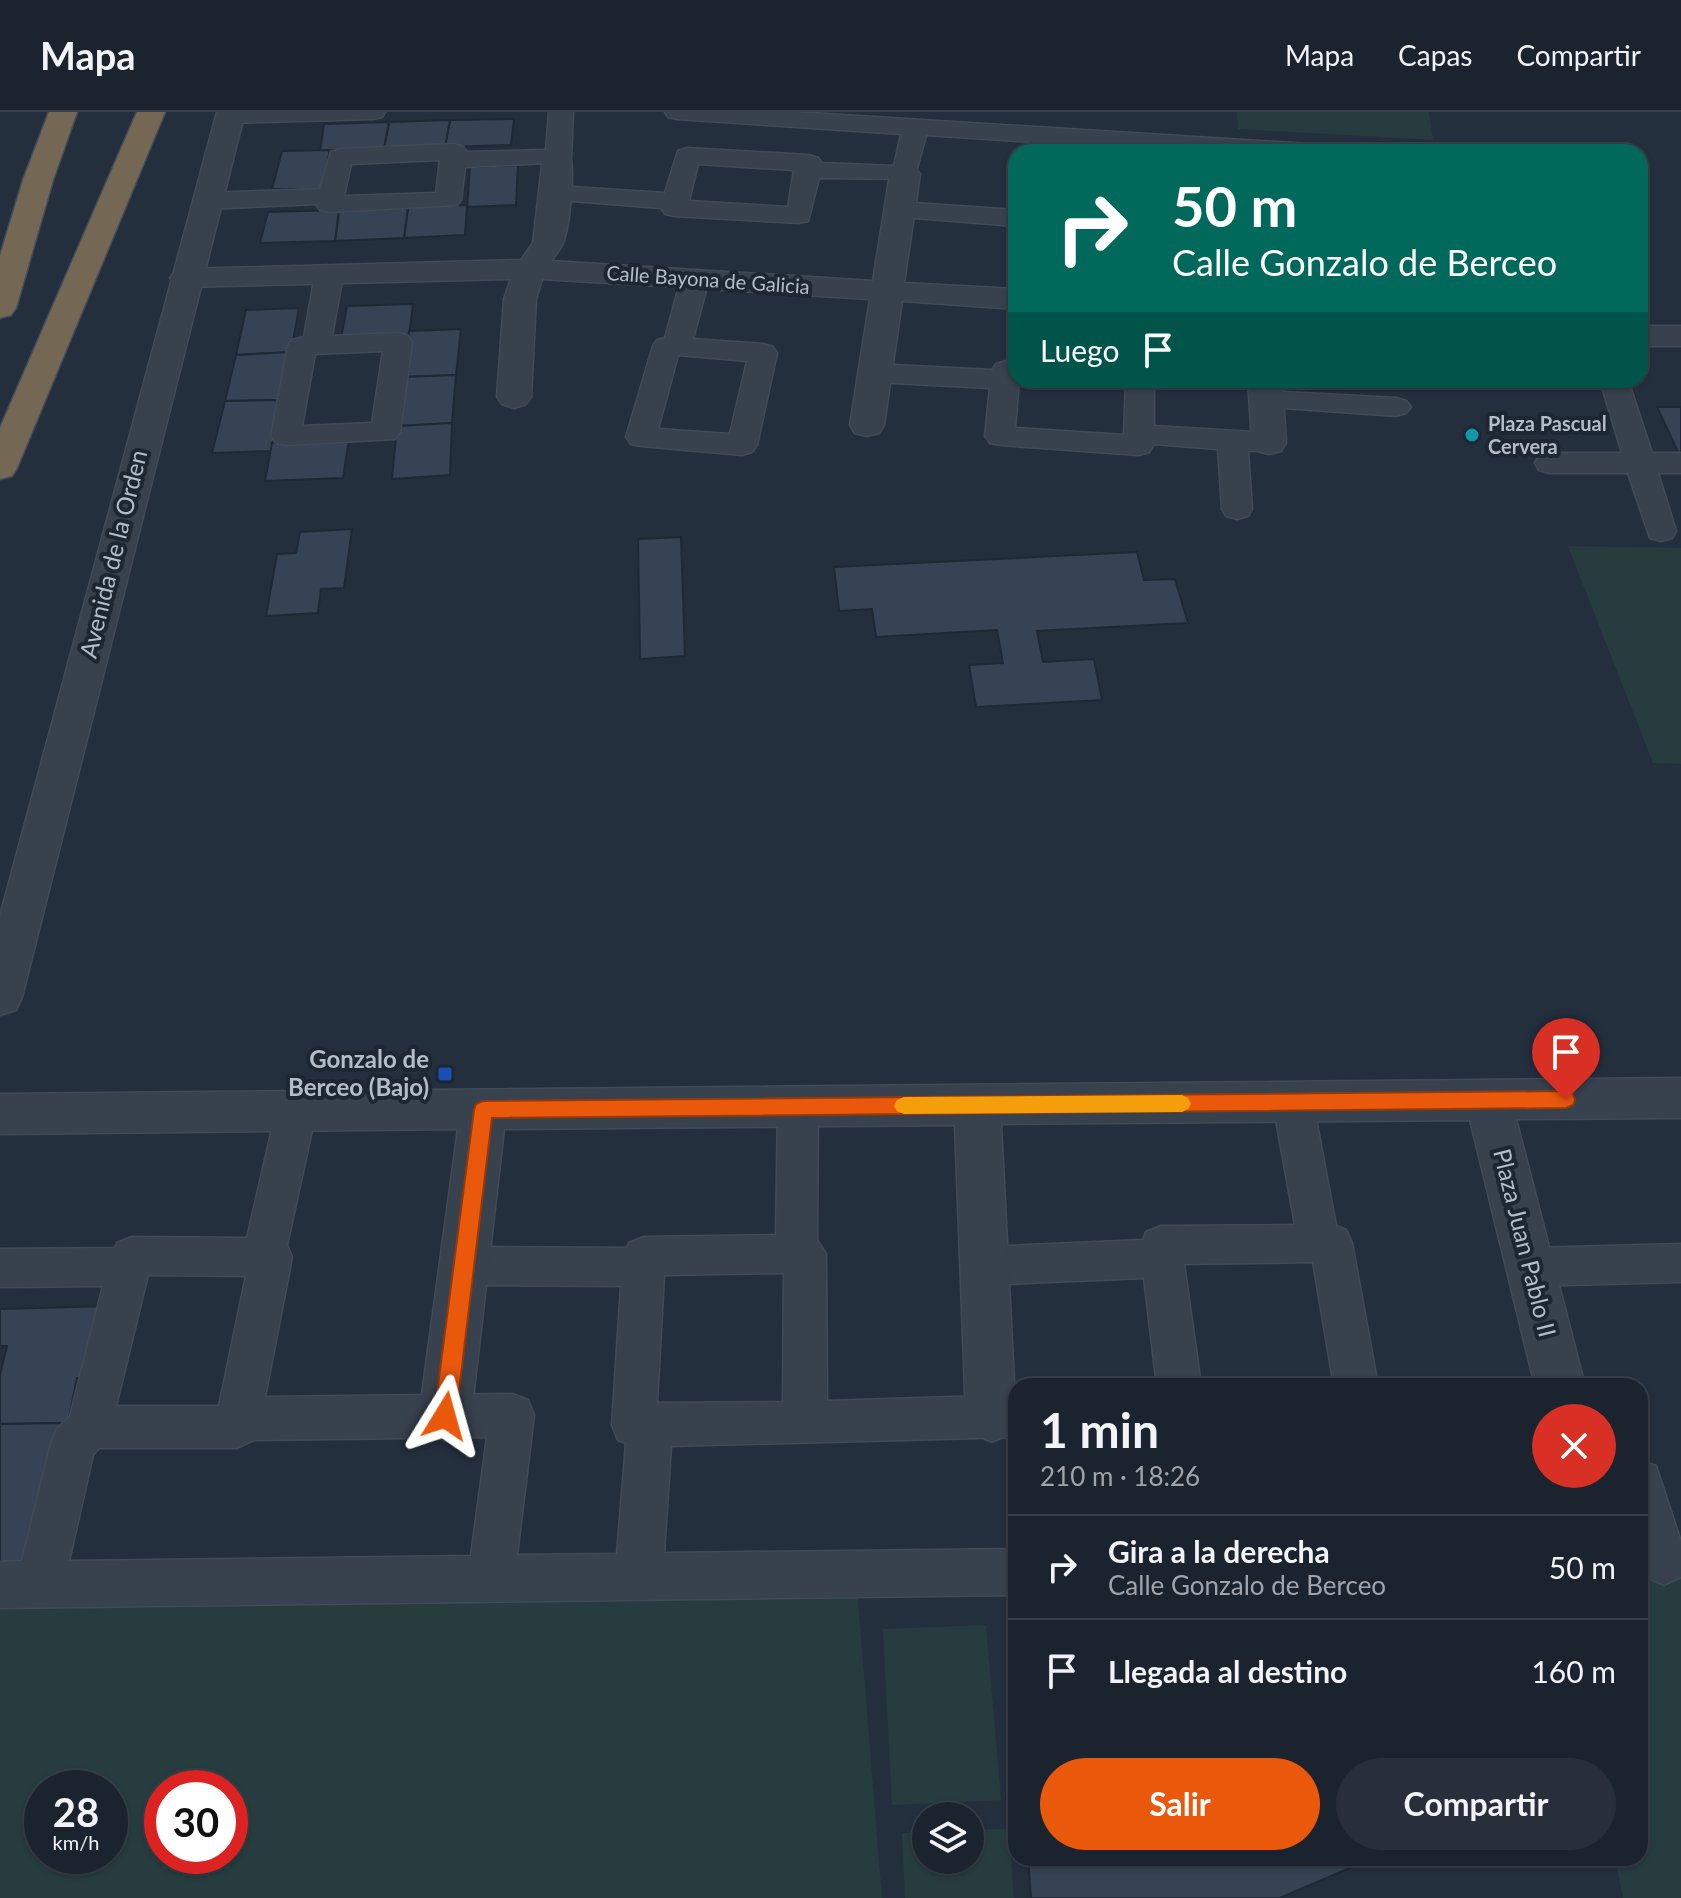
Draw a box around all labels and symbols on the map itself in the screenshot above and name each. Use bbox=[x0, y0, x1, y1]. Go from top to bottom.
street label: Calle Bayona de Galicia bbox=[606, 260, 810, 298]
place label: Plaza Pascual Cervera bbox=[1488, 411, 1607, 458]
marker: Plaza Pascual Cervera bbox=[1463, 426, 1481, 444]
street label: Avenida de la Orden bbox=[73, 447, 152, 661]
pin bbox=[1532, 1018, 1600, 1100]
place label: Gonzalo de Berceo (Bajo) bbox=[288, 1044, 429, 1101]
marker: Gonzalo de Berceo (Bajo) bbox=[436, 1065, 454, 1083]
street label: Plaza Juan Pablo II bbox=[1488, 1145, 1563, 1340]
position arrow bbox=[403, 1374, 487, 1458]
speed limit sign: 30 bbox=[144, 1770, 248, 1874]

